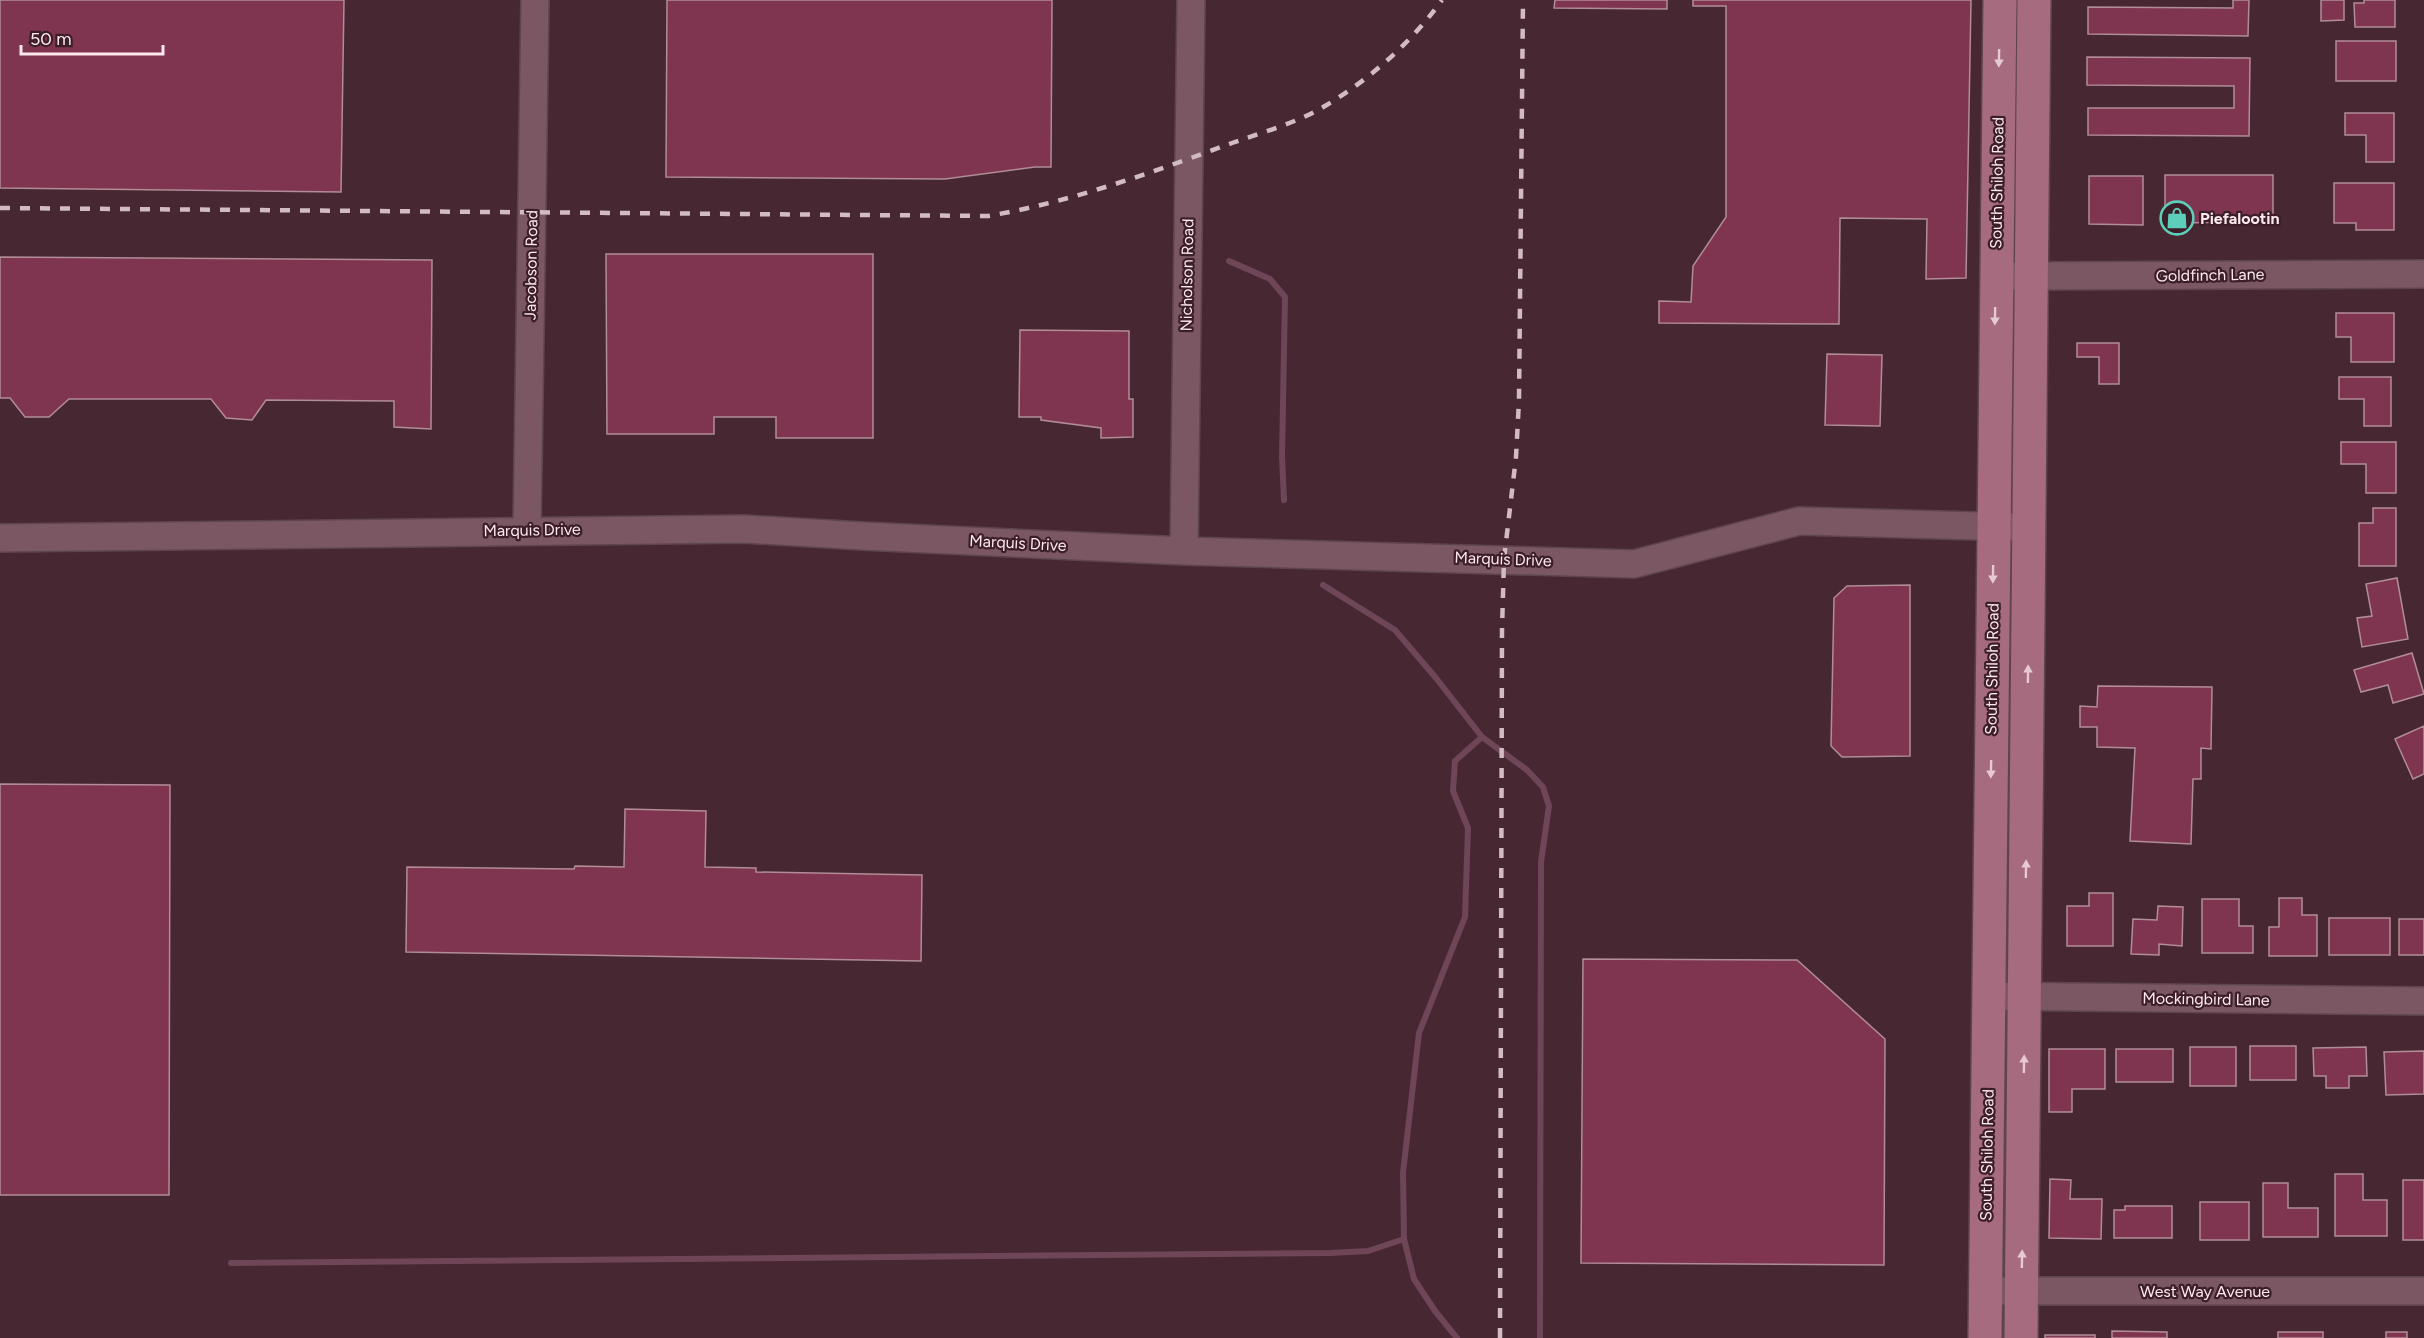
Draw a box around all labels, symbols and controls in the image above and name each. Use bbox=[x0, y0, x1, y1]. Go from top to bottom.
scale bar bbox=[21, 18, 164, 56]
text: 50 m bbox=[30, 28, 72, 50]
one-way arrow bbox=[1994, 49, 2004, 68]
street label: South Shiloh Road bbox=[1986, 117, 2008, 249]
shop icon: Piefalootin bbox=[2159, 200, 2195, 236]
place label: Piefalootin bbox=[2200, 209, 2280, 228]
street label: Jacobson Road bbox=[521, 210, 541, 320]
street label: Nicholson Road bbox=[1177, 218, 1197, 332]
street label: Goldfinch Lane bbox=[2156, 265, 2265, 285]
one-way arrow bbox=[1991, 307, 2000, 326]
street label: Marquis Drive bbox=[483, 520, 581, 540]
street label: Marquis Drive bbox=[969, 531, 1067, 555]
street label: Marquis Drive bbox=[1454, 548, 1552, 570]
one-way arrow bbox=[1988, 565, 1998, 584]
street label: South Shiloh Road bbox=[1981, 603, 2003, 735]
one-way arrow bbox=[2023, 664, 2033, 683]
one-way arrow bbox=[1986, 760, 1996, 779]
one-way arrow bbox=[2021, 859, 2031, 878]
street label: Mockingbird Lane bbox=[2142, 988, 2270, 1010]
one-way arrow bbox=[2019, 1054, 2029, 1073]
street label: South Shiloh Road bbox=[1976, 1089, 1998, 1221]
one-way arrow bbox=[2017, 1249, 2027, 1268]
street label: West Way Avenue bbox=[2140, 1282, 2270, 1301]

